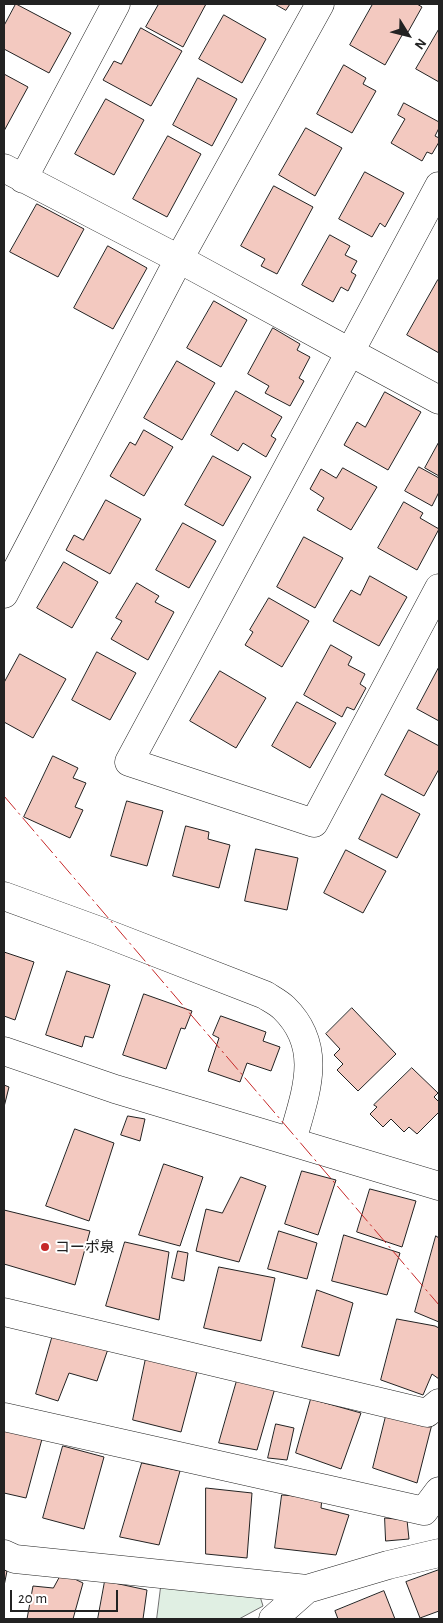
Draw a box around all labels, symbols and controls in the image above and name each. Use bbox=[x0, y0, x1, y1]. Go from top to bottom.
north arrow bbox=[383, 10, 433, 60]
text: N bbox=[412, 36, 429, 52]
place label: コーポ泉 bbox=[55, 1238, 115, 1256]
marker: コーポ泉 bbox=[39, 1241, 51, 1253]
scale bar bbox=[12, 1580, 120, 1612]
text: 20 m bbox=[18, 1591, 47, 1606]

